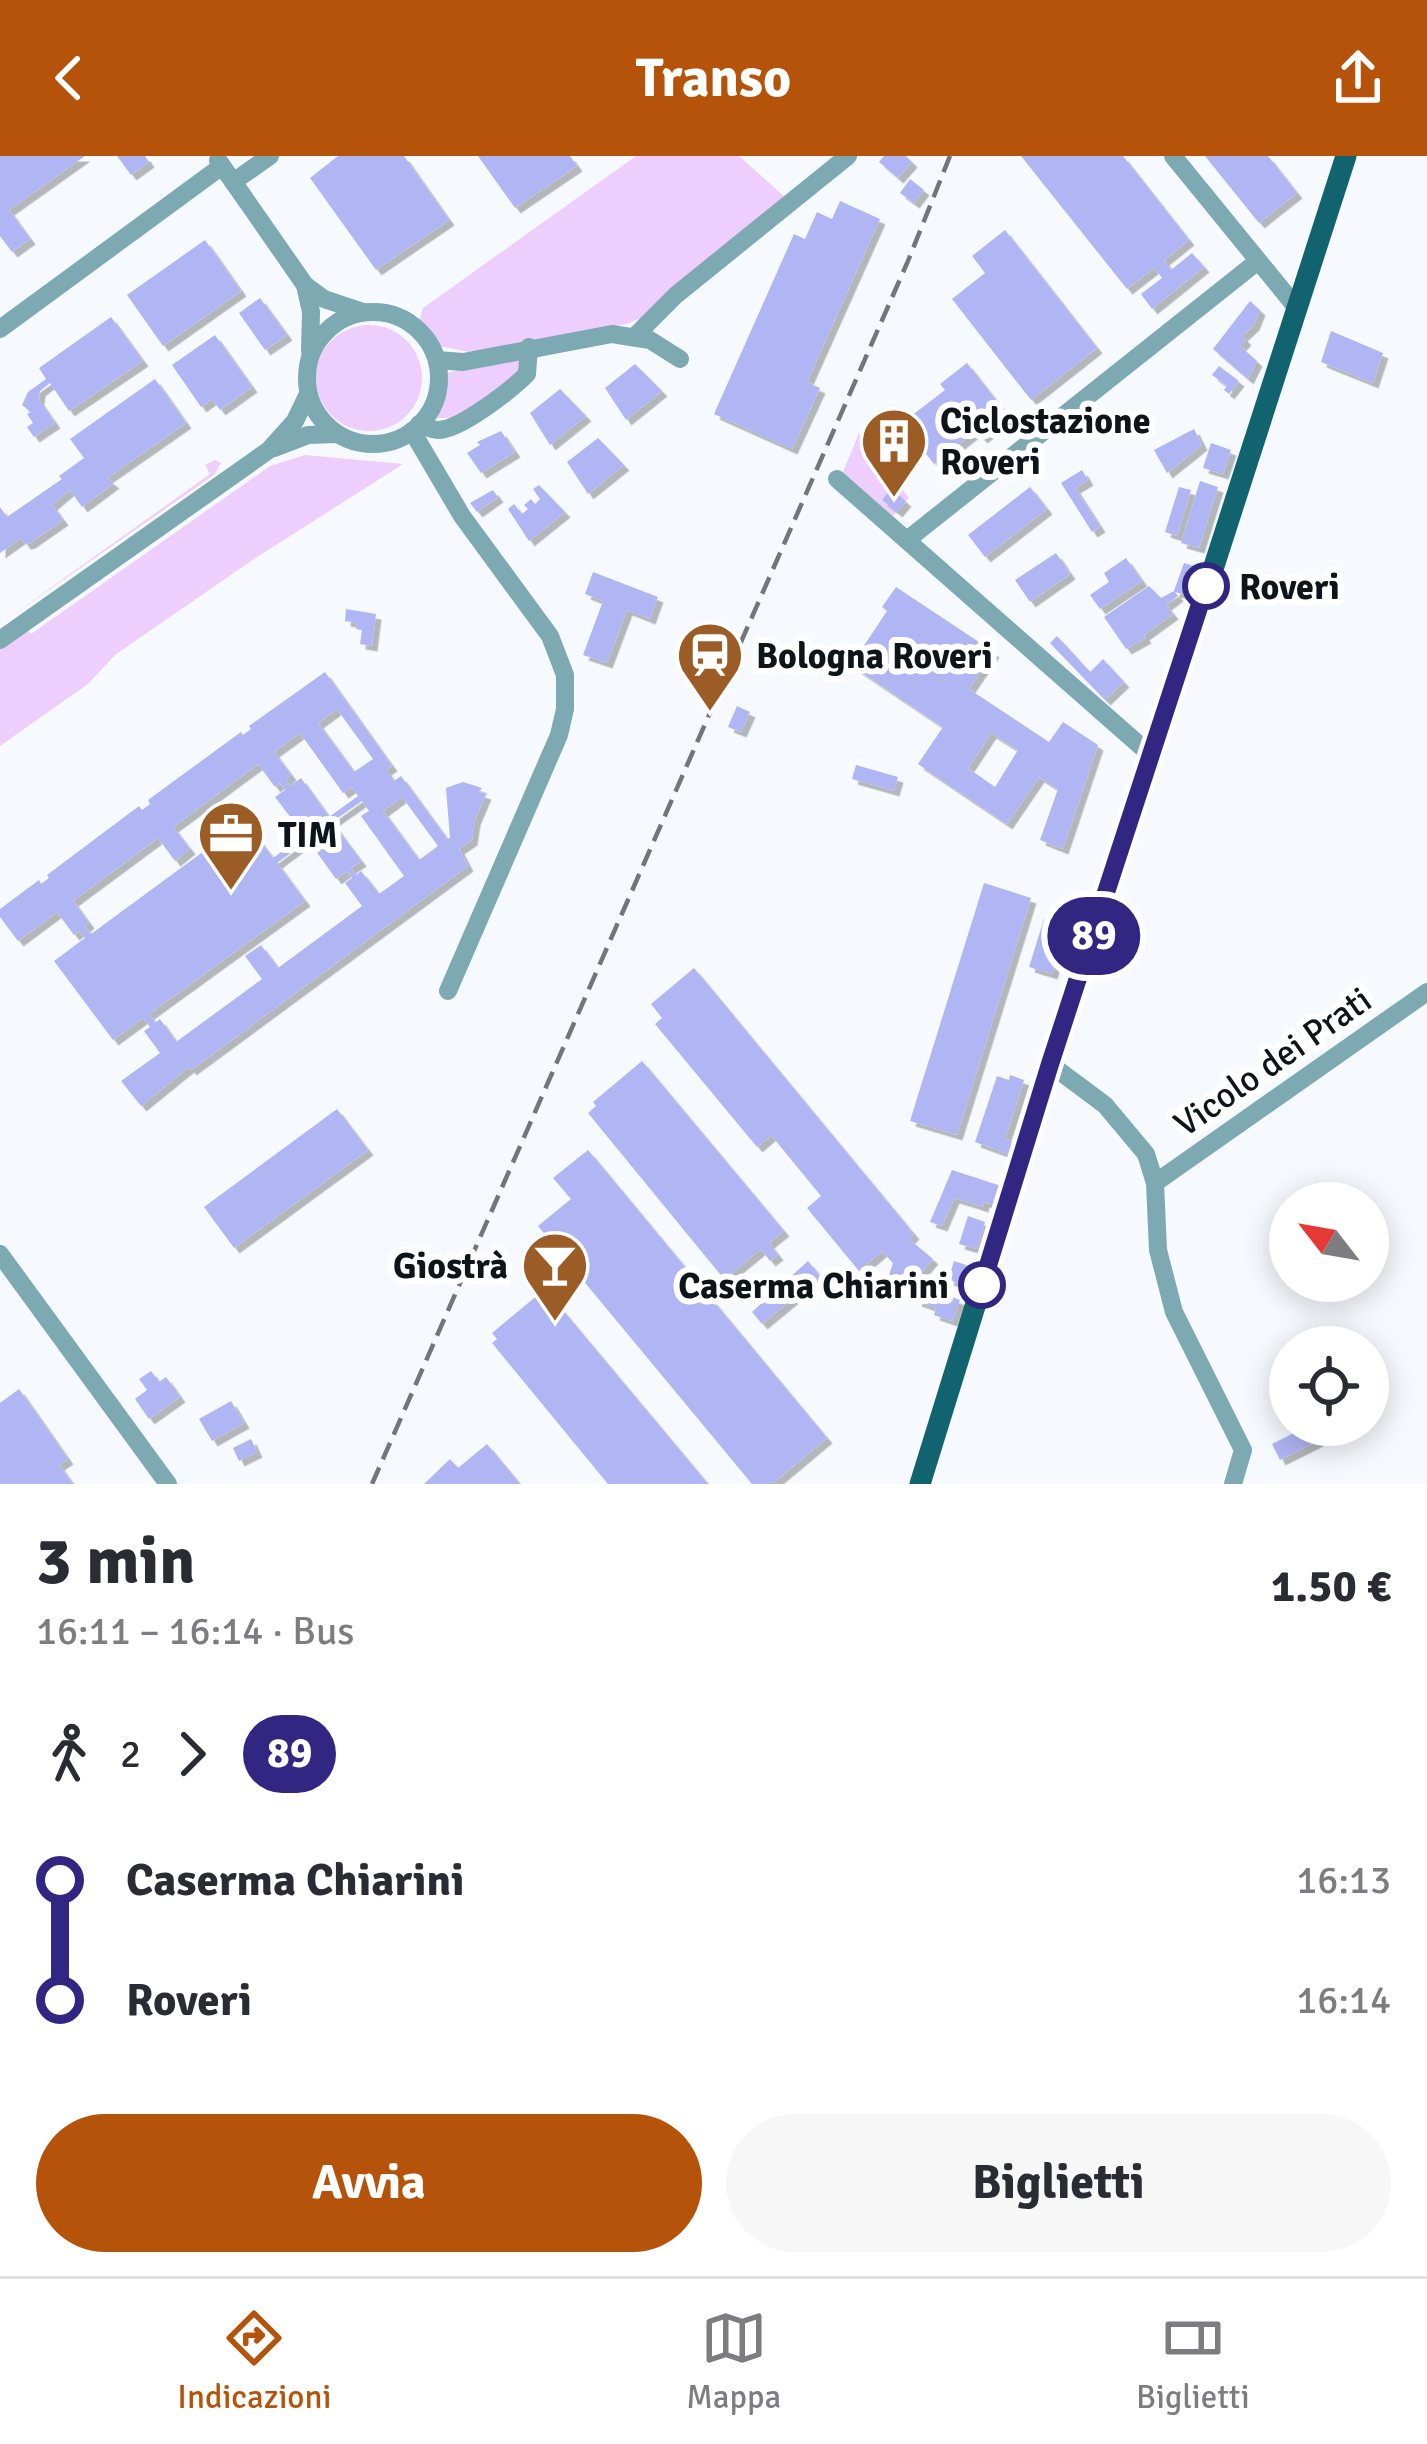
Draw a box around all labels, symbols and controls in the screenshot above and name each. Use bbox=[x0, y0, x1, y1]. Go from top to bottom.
icon: back bbox=[36, 45, 102, 111]
text: Transo bbox=[636, 45, 791, 112]
icon: share bbox=[1325, 45, 1391, 111]
place label: Ciclostazione Roveri bbox=[940, 399, 1151, 485]
building icon: Ciclostazione Roveri bbox=[859, 406, 929, 500]
marker: Roveri bbox=[1184, 564, 1228, 608]
place label: Roveri bbox=[1239, 565, 1340, 610]
station icon: Bologna Roveri bbox=[675, 620, 745, 714]
place label: Bologna Roveri bbox=[756, 634, 993, 679]
office icon: TIM bbox=[196, 799, 266, 893]
place label: TIM bbox=[278, 813, 338, 858]
line badge: 89 bbox=[1040, 897, 1148, 975]
text: 89 bbox=[1071, 910, 1117, 961]
street label: Vicolo dei Prati bbox=[1165, 978, 1380, 1147]
north arrow bbox=[1269, 1182, 1389, 1302]
map controls bbox=[1269, 1182, 1389, 1446]
bar icon: Giostrà bbox=[520, 1230, 590, 1324]
place label: Giostrà bbox=[393, 1244, 508, 1289]
marker: Caserma Chiarini bbox=[960, 1263, 1004, 1307]
place label: Caserma Chiarini bbox=[678, 1264, 949, 1309]
button: locate bbox=[1269, 1326, 1389, 1446]
text: 3 min bbox=[36, 1521, 195, 1602]
text: 1.50 € bbox=[1271, 1559, 1391, 1614]
text: 16:11 – 16:14 · Bus bbox=[36, 1607, 354, 1655]
icon: walk bbox=[36, 1721, 102, 1787]
icon: forward bbox=[159, 1721, 225, 1787]
text: 89 bbox=[267, 1728, 312, 1779]
text: 2 bbox=[120, 1730, 141, 1778]
text: Caserma Chiarini bbox=[126, 1853, 464, 1908]
text: 16:13 bbox=[1296, 1856, 1391, 1904]
text: Roveri bbox=[126, 1973, 252, 2028]
text: 16:14 bbox=[1296, 1976, 1391, 2024]
button: Avvia bbox=[36, 2114, 702, 2252]
button: Biglietti bbox=[726, 2114, 1391, 2252]
tab: Indicazioni bbox=[177, 2305, 331, 2418]
tab: Mappa bbox=[686, 2305, 781, 2418]
tab: Biglietti bbox=[1136, 2305, 1250, 2418]

